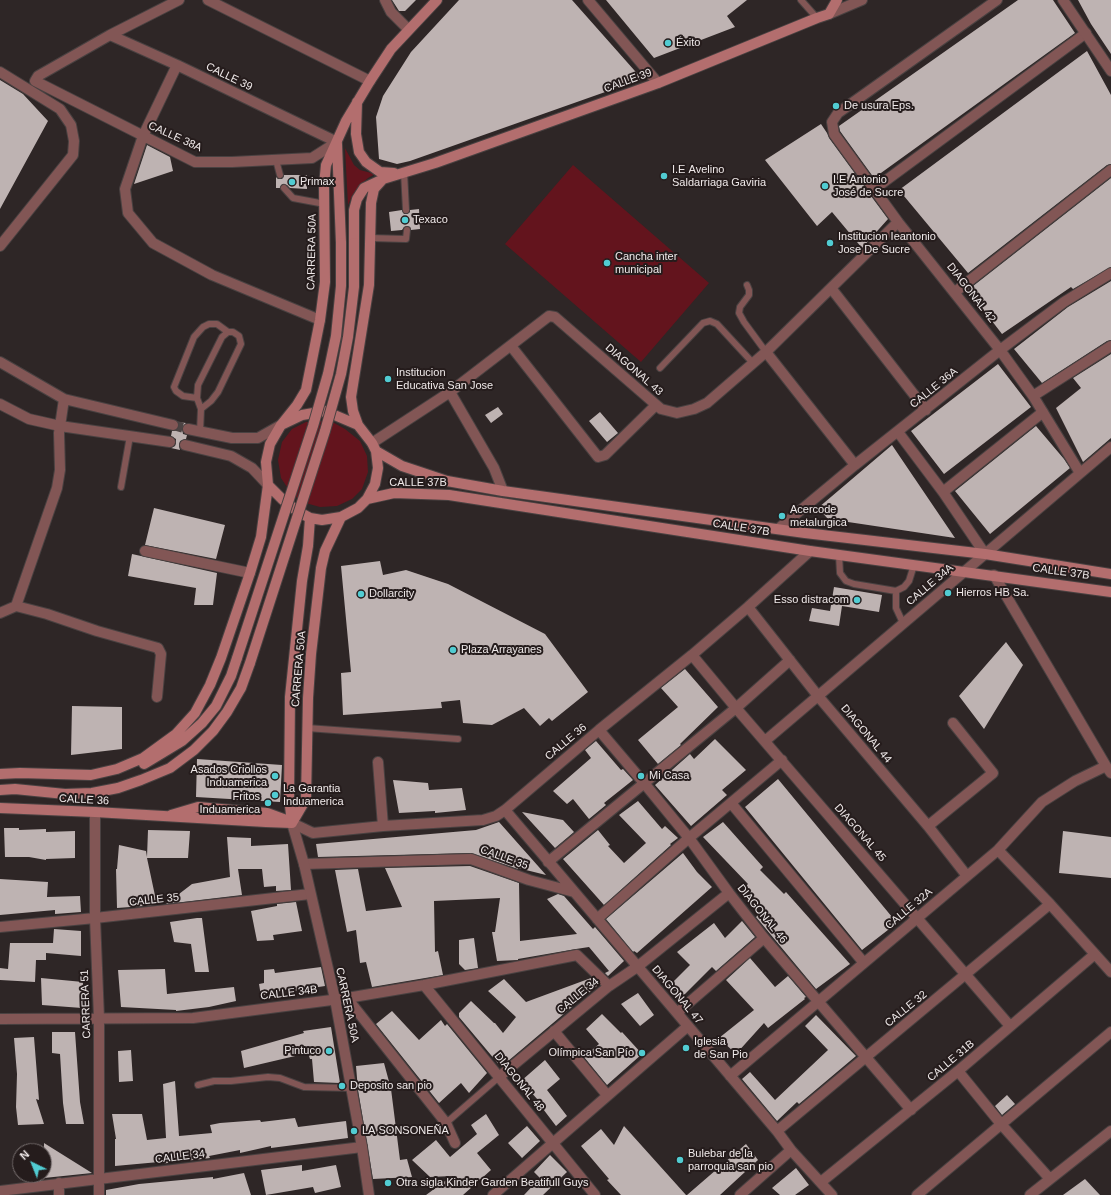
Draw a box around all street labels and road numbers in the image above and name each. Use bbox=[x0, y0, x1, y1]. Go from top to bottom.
street label: CALLE 39 bbox=[204, 60, 254, 94]
street label: CALLE 39 bbox=[602, 66, 654, 96]
street label: CALLE 38A bbox=[146, 119, 204, 155]
street label: CARRERA 50A bbox=[305, 214, 319, 290]
street label: DIAGONAL 42 bbox=[944, 261, 998, 325]
street label: DIAGONAL 43 bbox=[602, 341, 666, 399]
street label: CALLE 36A bbox=[908, 365, 960, 411]
street label: CALLE 37B bbox=[389, 476, 447, 490]
street label: CALLE 37B bbox=[712, 517, 770, 539]
street label: CALLE 34A bbox=[904, 561, 956, 609]
street label: CALLE 37B bbox=[1032, 561, 1090, 583]
street label: CARRERA 50A bbox=[289, 630, 309, 708]
street label: DIAGONAL 44 bbox=[838, 702, 894, 766]
street label: CALLE 36 bbox=[543, 721, 589, 763]
street label: CALLE 36 bbox=[59, 792, 109, 808]
street label: DIAGONAL 45 bbox=[831, 801, 889, 865]
street label: CALLE 35 bbox=[478, 843, 530, 873]
street label: DIAGONAL 46 bbox=[734, 882, 790, 946]
street label: CALLE 32A bbox=[883, 885, 935, 933]
street label: CALLE 35 bbox=[128, 891, 180, 909]
street label: DIAGONAL 47 bbox=[649, 963, 705, 1027]
street label: CARRERA 50A bbox=[333, 966, 361, 1044]
street label: CARRERA 51 bbox=[78, 969, 94, 1039]
street label: CALLE 34 bbox=[554, 975, 602, 1017]
street label: CALLE 34B bbox=[260, 983, 318, 1003]
street label: CALLE 32 bbox=[882, 988, 930, 1030]
street label: CALLE 31B bbox=[925, 1037, 977, 1085]
street label: DIAGONAL 48 bbox=[491, 1050, 547, 1114]
street label: CALLE 34 bbox=[154, 1147, 206, 1167]

